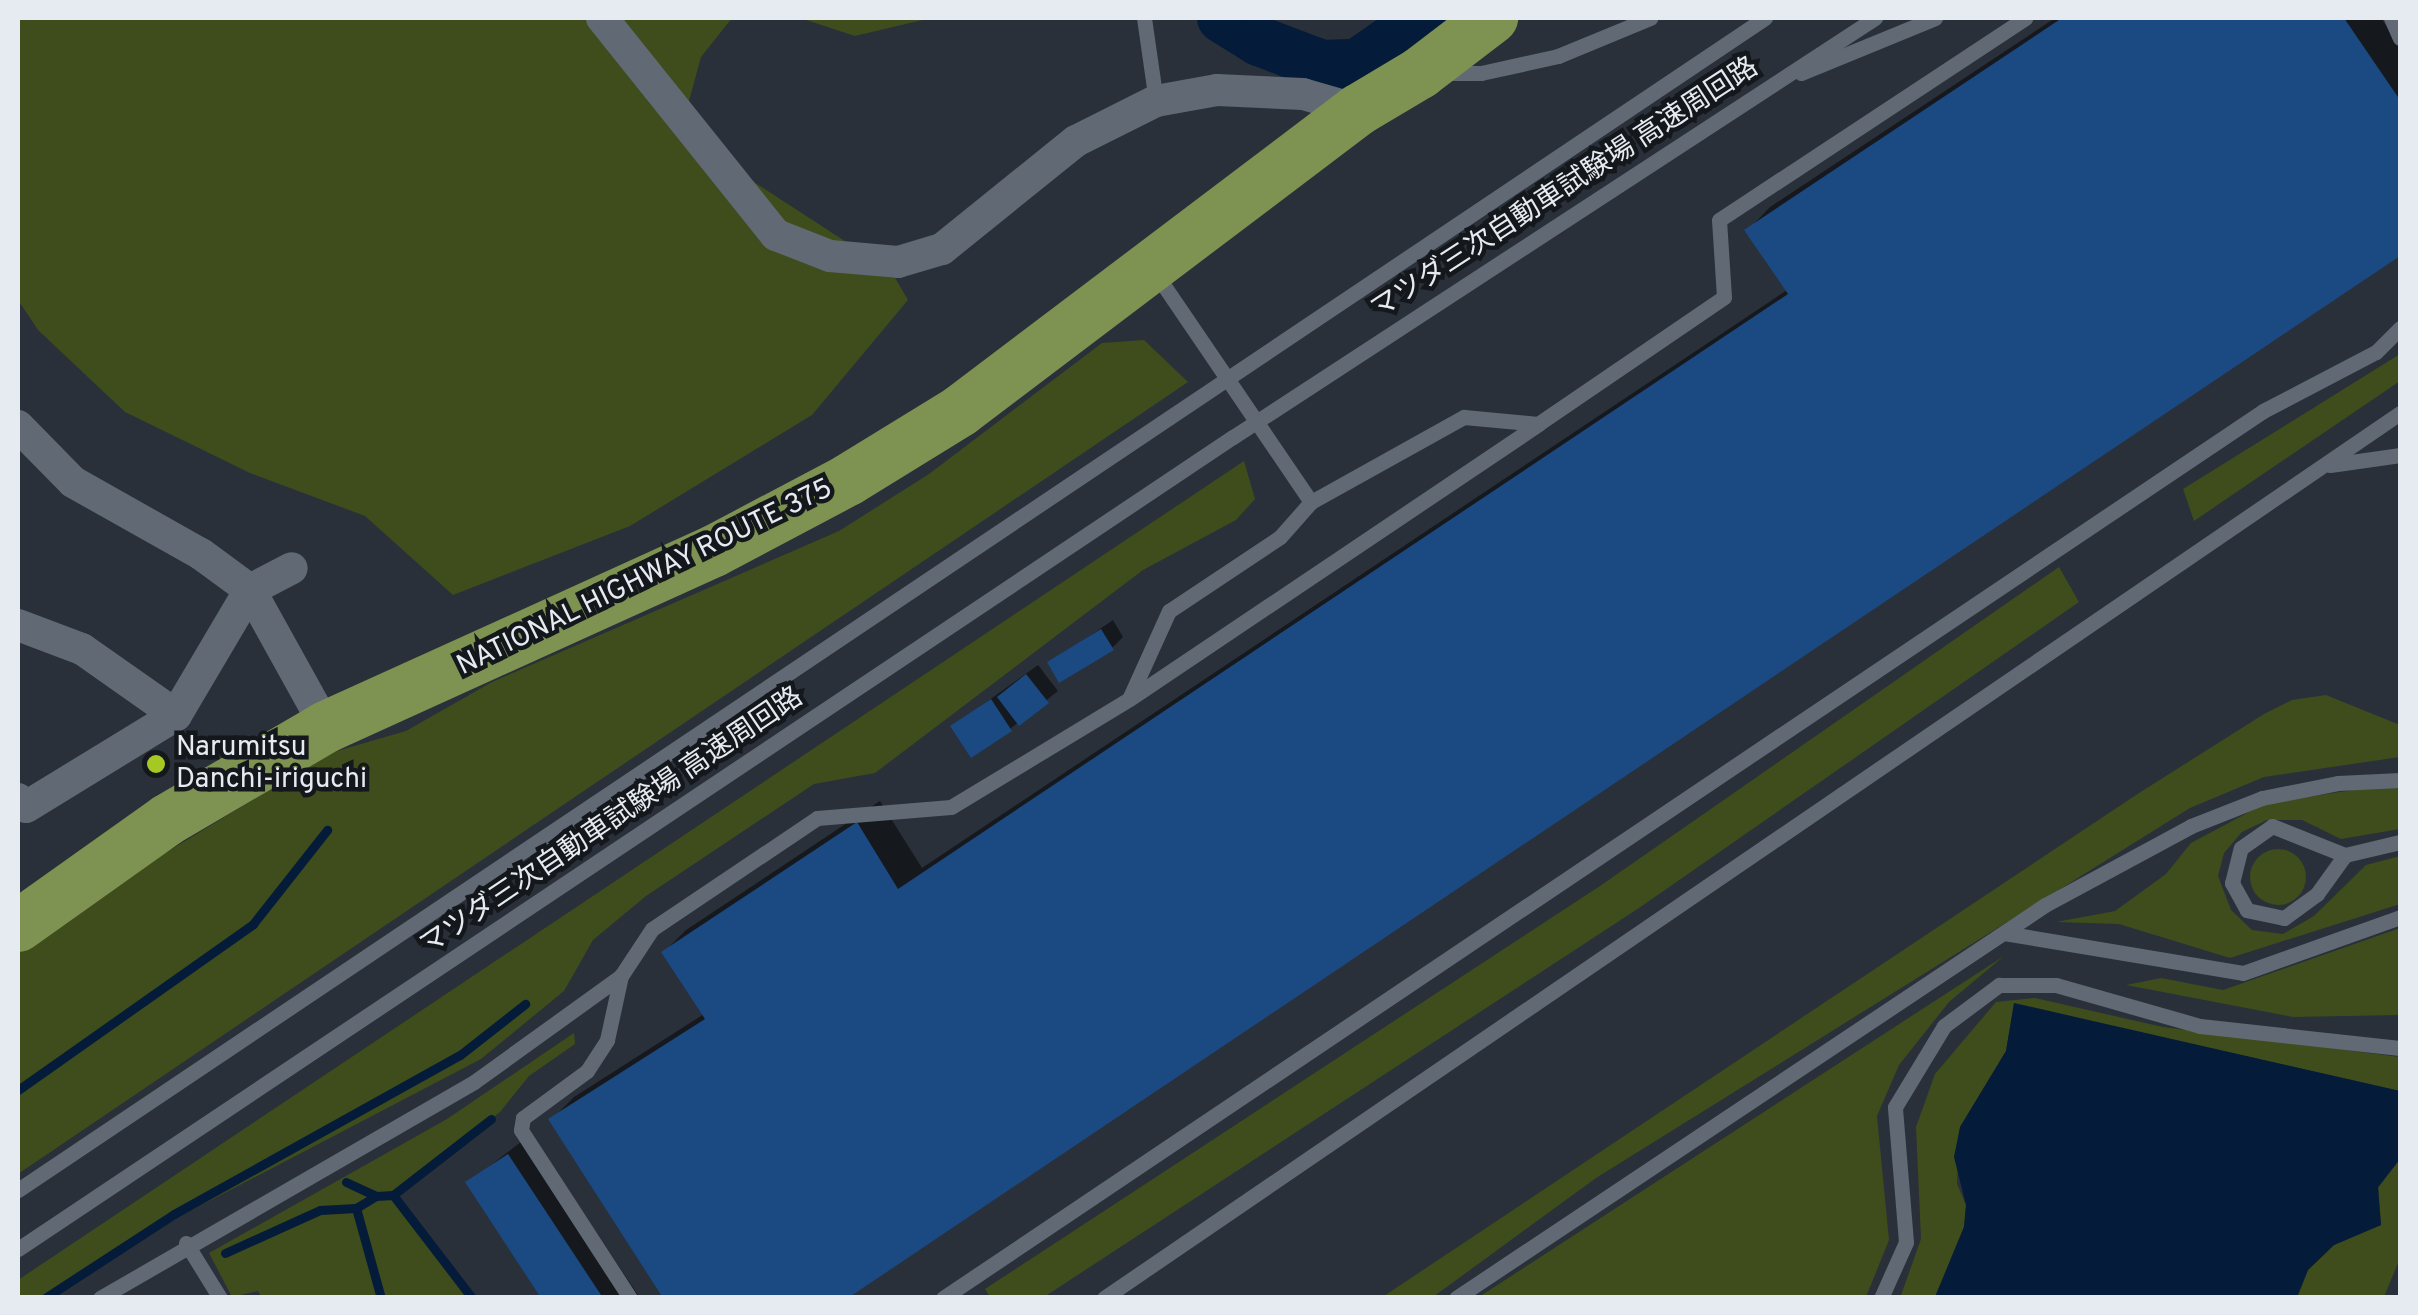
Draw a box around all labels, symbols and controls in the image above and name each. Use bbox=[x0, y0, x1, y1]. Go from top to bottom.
street label: マツダ三次自動車試験場 高速周回路 bbox=[1365, 51, 1765, 327]
street label: NATIONAL HIGHWAY ROUTE 375 bbox=[451, 472, 839, 684]
street label: マツダ三次自動車試験場 高速周回路 bbox=[414, 681, 810, 963]
place label: Narumitsu Danchi-iriguchi bbox=[176, 731, 367, 797]
marker: Narumitsu Danchi-iriguchi bbox=[145, 753, 167, 775]

